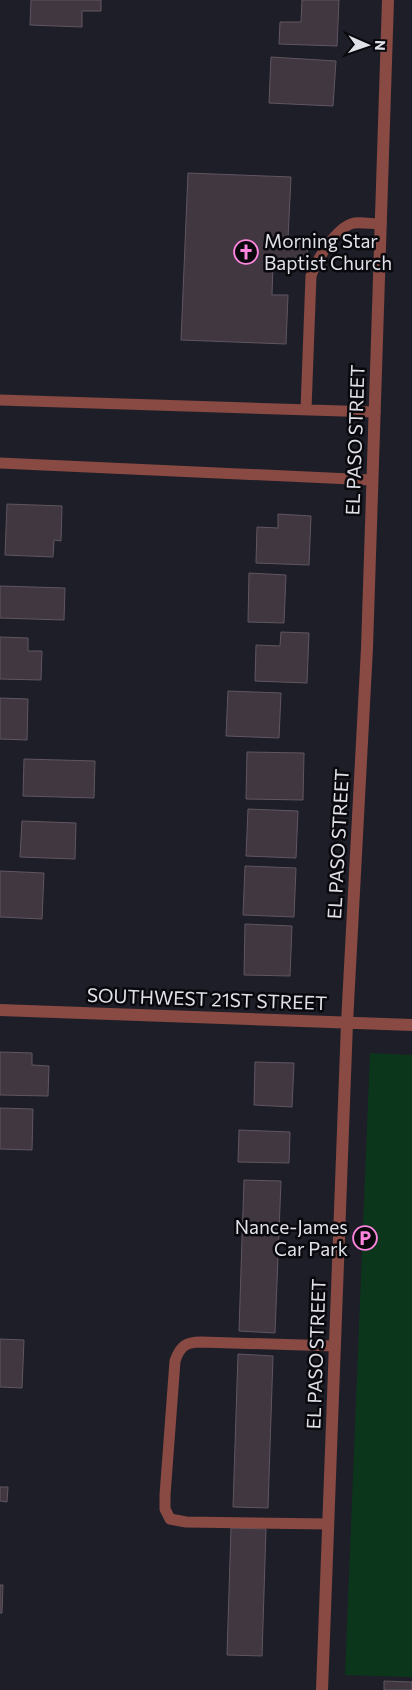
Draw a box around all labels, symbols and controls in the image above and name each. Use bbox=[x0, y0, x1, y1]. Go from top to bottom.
north arrow bbox=[342, 20, 392, 70]
text: N bbox=[372, 40, 389, 51]
place label: Morning Star Baptist Church bbox=[264, 229, 392, 274]
church icon: Morning Star Baptist Church bbox=[233, 239, 259, 265]
street label: EL PASO STREET bbox=[340, 364, 369, 516]
street label: EL PASO STREET bbox=[322, 768, 353, 920]
street label: SOUTHWEST 21ST STREET bbox=[87, 983, 327, 1014]
place label: Nance-James Car Park bbox=[235, 1215, 348, 1260]
parking icon: Nance-James Car Park bbox=[352, 1225, 378, 1251]
street label: EL PASO STREET bbox=[301, 1278, 330, 1430]

